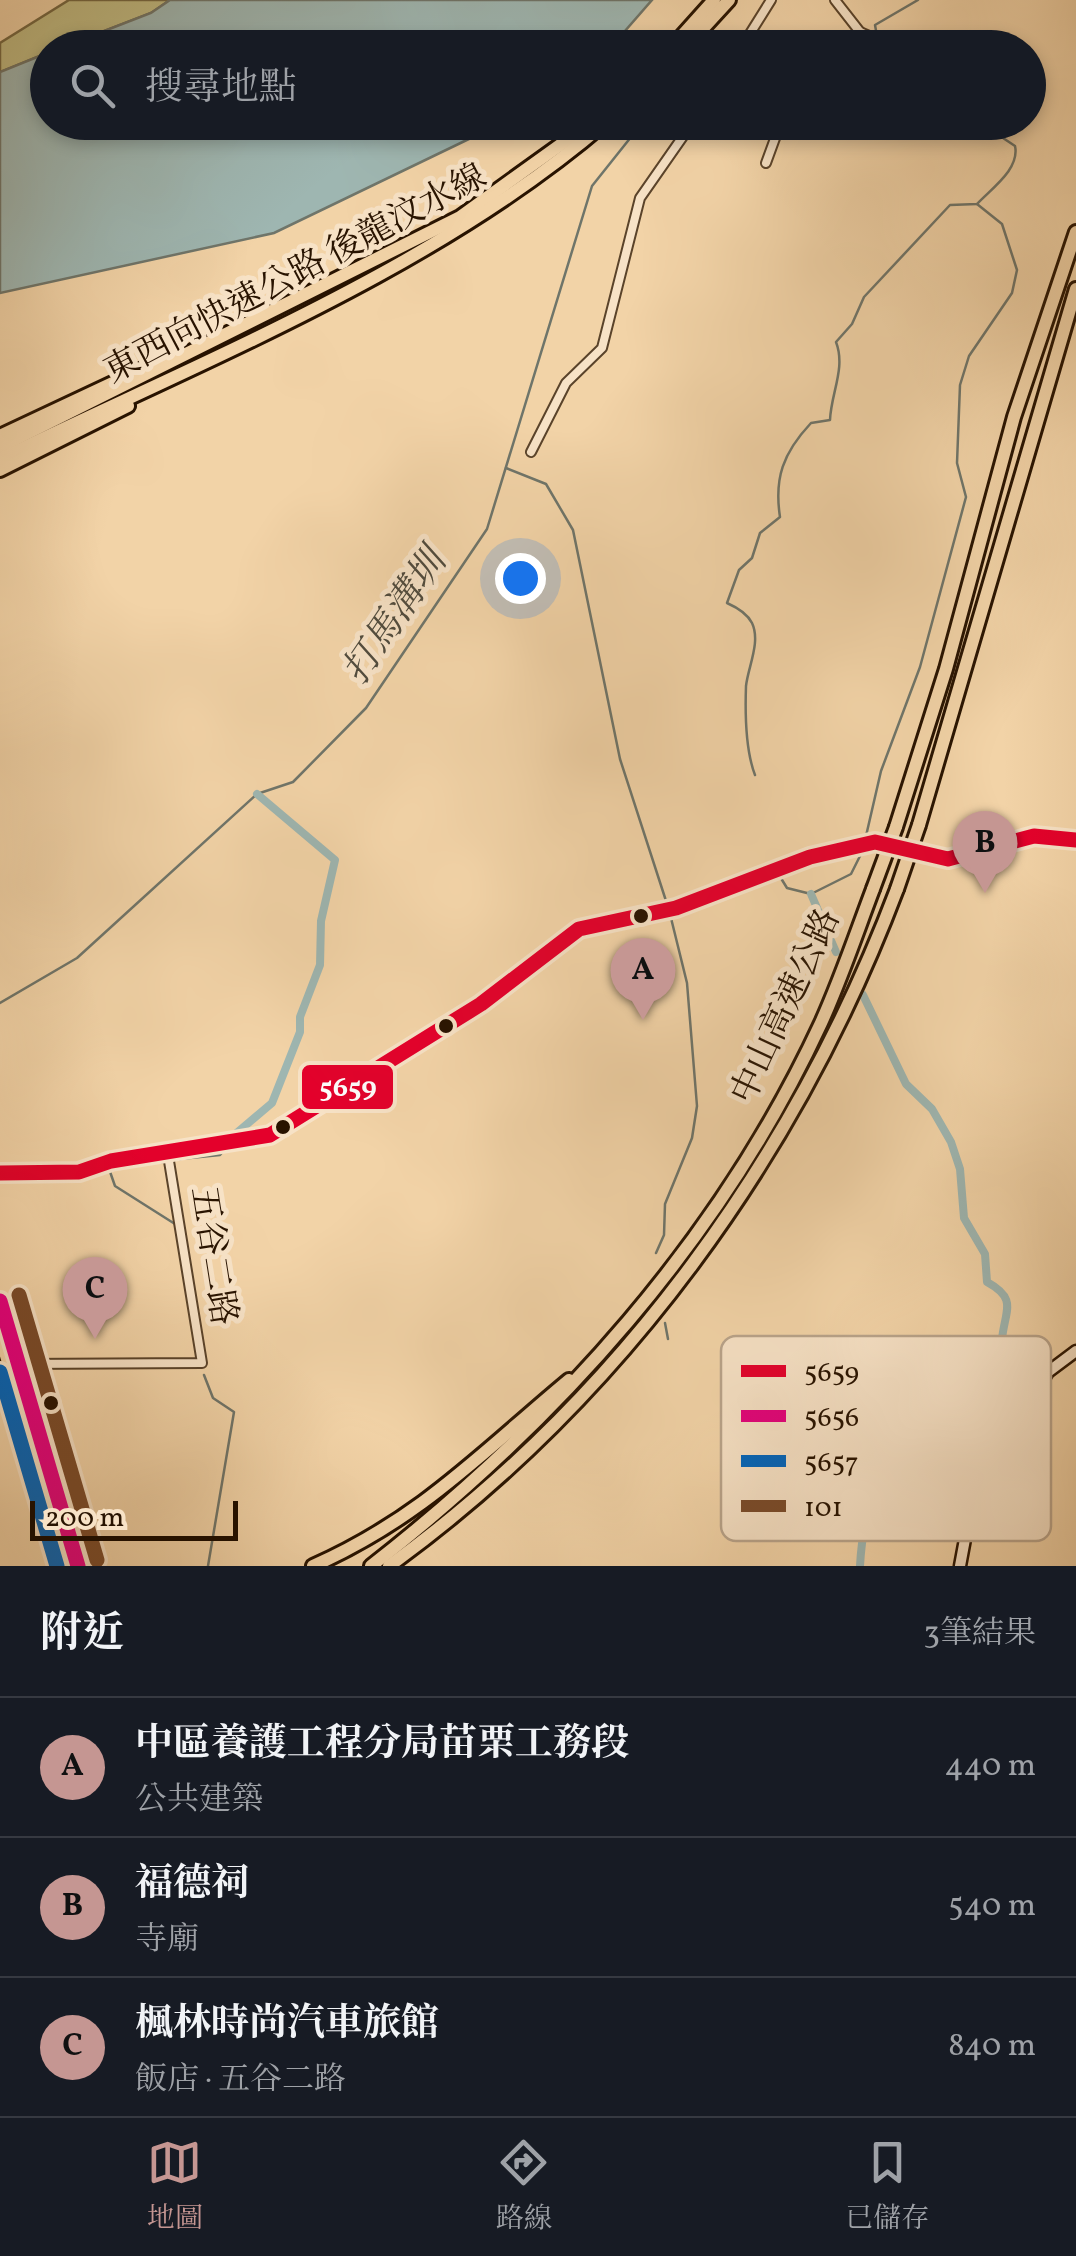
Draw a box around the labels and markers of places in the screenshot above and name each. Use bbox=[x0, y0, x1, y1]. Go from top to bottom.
pin: B bbox=[952, 810, 1018, 893]
unlabelled marker bbox=[631, 906, 651, 926]
pin: A bbox=[610, 938, 676, 1020]
unlabelled marker bbox=[436, 1016, 456, 1036]
unlabelled marker bbox=[273, 1117, 293, 1137]
pin: C bbox=[62, 1256, 128, 1339]
unlabelled marker bbox=[41, 1393, 61, 1413]

